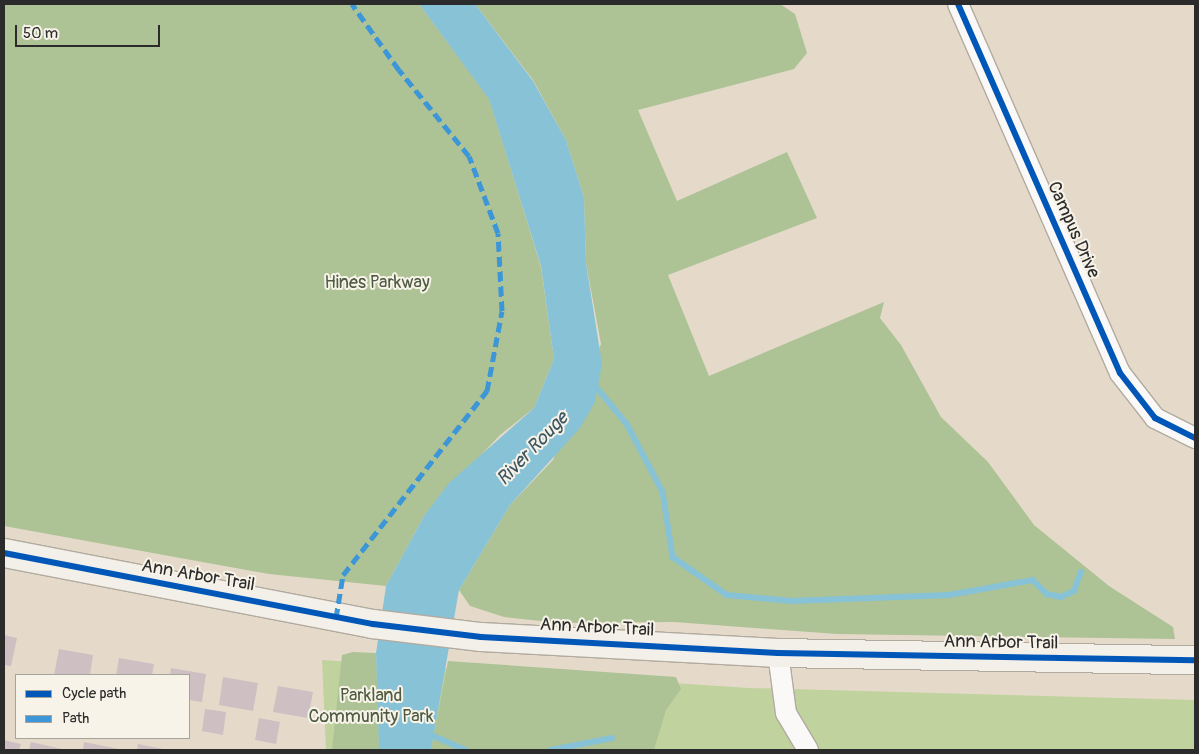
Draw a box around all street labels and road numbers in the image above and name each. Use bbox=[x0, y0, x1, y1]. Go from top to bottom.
street label: Campus Drive bbox=[1042, 178, 1104, 282]
street label: Ann Arbor Trail bbox=[140, 555, 256, 597]
street label: Ann Arbor Trail bbox=[539, 614, 655, 642]
street label: Ann Arbor Trail bbox=[943, 631, 1059, 655]

